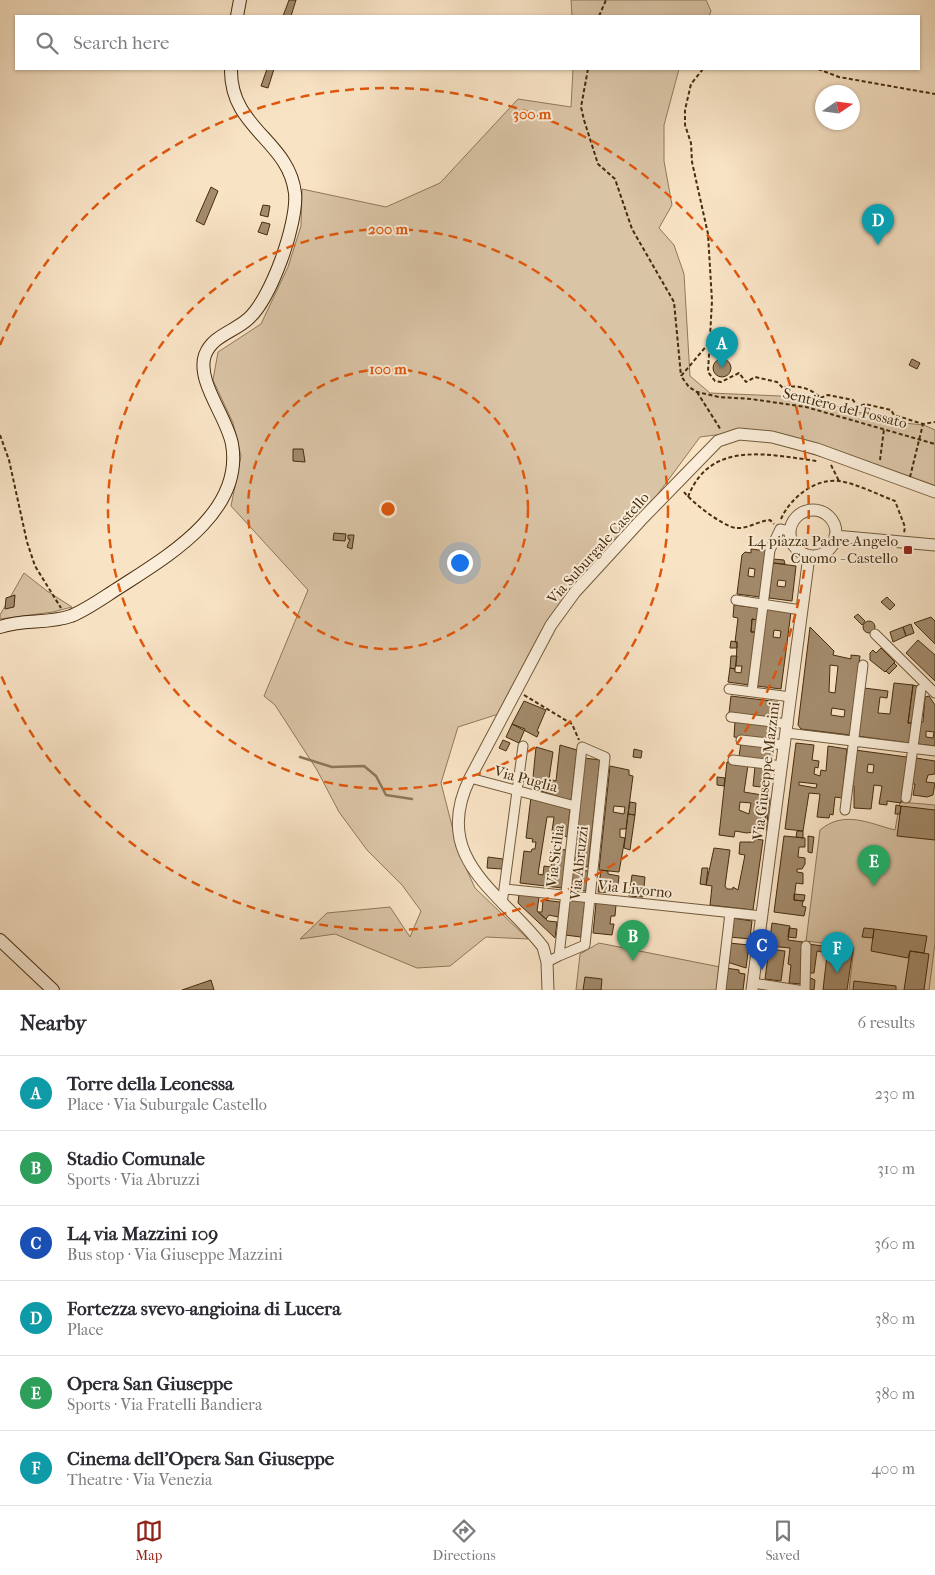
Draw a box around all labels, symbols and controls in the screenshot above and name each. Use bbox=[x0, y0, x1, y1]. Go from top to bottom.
search box bbox=[15, 15, 920, 70]
icon: search bbox=[33, 29, 61, 57]
text: Search here bbox=[73, 32, 169, 54]
north arrow bbox=[815, 85, 860, 130]
text: 300 m bbox=[513, 105, 552, 123]
pin: D bbox=[862, 204, 894, 245]
text: 200 m bbox=[368, 220, 408, 238]
pin: A bbox=[706, 327, 738, 368]
text: 100 m bbox=[369, 360, 407, 378]
street label: Sentiero del Fossato bbox=[781, 384, 909, 432]
street label: Via Suburgale Castello bbox=[543, 488, 653, 608]
centre of rings bbox=[379, 500, 397, 518]
place label: L4 piazza Padre Angelo Cuomo - Castello bbox=[748, 532, 898, 567]
marker: L4 piazza Padre Angelo Cuomo - Castello bbox=[902, 544, 914, 556]
your location bbox=[447, 550, 473, 576]
street label: Via Giuseppe Mazzini bbox=[748, 700, 783, 842]
street label: Via Puglia bbox=[491, 762, 561, 796]
street label: Via Sicilia bbox=[542, 823, 568, 889]
street label: Via Abruzzi bbox=[566, 824, 592, 902]
pin: E bbox=[858, 845, 890, 886]
street label: Via Livorno bbox=[596, 876, 674, 902]
pin: B bbox=[617, 920, 649, 961]
pin: C bbox=[746, 929, 778, 970]
pin: F bbox=[821, 932, 853, 973]
text: Nearby bbox=[20, 1011, 86, 1035]
text: 6 results bbox=[857, 1013, 915, 1032]
text: Torre della Leonessa bbox=[67, 1073, 234, 1095]
text: A bbox=[31, 1084, 41, 1103]
text: 230 m bbox=[875, 1084, 915, 1103]
text: Place · Via Suburgale Castello bbox=[67, 1095, 267, 1114]
text: Stadio Comunale bbox=[67, 1148, 205, 1170]
text: B bbox=[31, 1159, 41, 1178]
text: 310 m bbox=[877, 1159, 915, 1178]
text: Sports · Via Abruzzi bbox=[67, 1170, 200, 1189]
text: L4 via Mazzini 109 bbox=[67, 1223, 218, 1245]
text: C bbox=[31, 1234, 41, 1253]
text: 360 m bbox=[874, 1234, 915, 1253]
text: Bus stop · Via Giuseppe Mazzini bbox=[67, 1245, 283, 1264]
text: Fortezza svevo-angioina di Lucera bbox=[67, 1298, 341, 1320]
text: D bbox=[30, 1309, 42, 1328]
text: 380 m bbox=[875, 1309, 915, 1328]
text: Place bbox=[67, 1320, 103, 1339]
text: Opera San Giuseppe bbox=[67, 1373, 233, 1395]
text: E bbox=[31, 1384, 41, 1403]
text: 380 m bbox=[875, 1384, 915, 1403]
text: Sports · Via Fratelli Bandiera bbox=[67, 1395, 262, 1414]
text: Cinema dell'Opera San Giuseppe bbox=[67, 1448, 334, 1470]
text: F bbox=[32, 1459, 40, 1478]
text: 400 m bbox=[871, 1459, 915, 1478]
text: Theatre · Via Venezia bbox=[67, 1470, 212, 1489]
tab: Map bbox=[135, 1517, 163, 1564]
tab: Directions bbox=[433, 1517, 496, 1564]
tab: Saved bbox=[765, 1517, 800, 1564]

